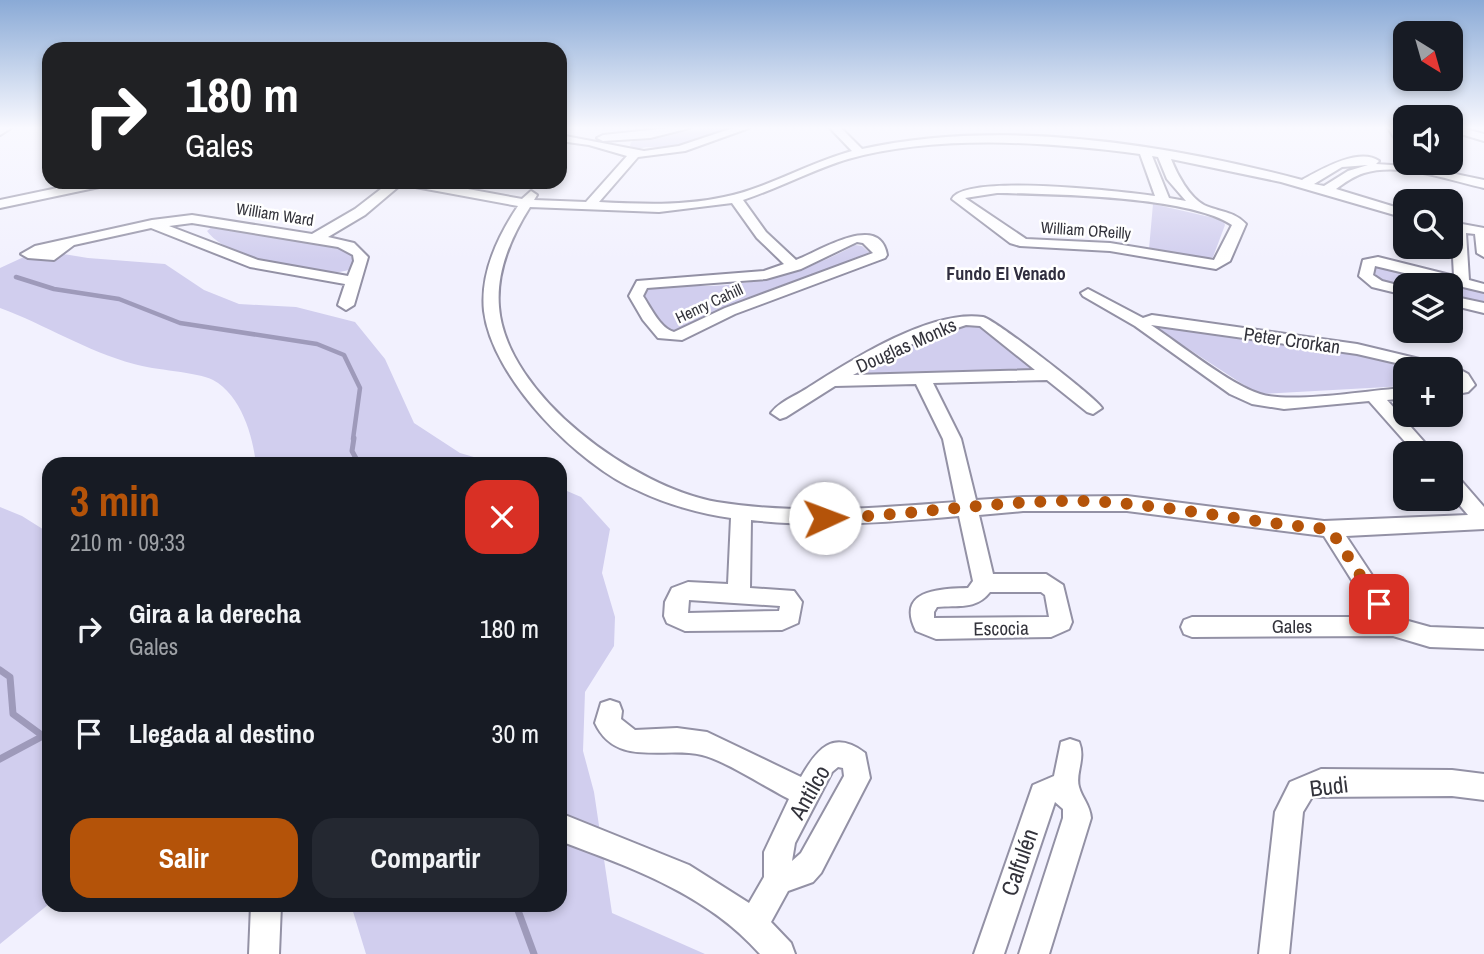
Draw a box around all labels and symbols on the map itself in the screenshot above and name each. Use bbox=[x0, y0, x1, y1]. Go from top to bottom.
north arrow bbox=[1393, 21, 1463, 91]
street label: William Ward bbox=[235, 197, 315, 231]
street label: William O´Reilly bbox=[1040, 216, 1132, 244]
district label: Fundo El Venado bbox=[946, 261, 1066, 286]
street label: Henry Cahill bbox=[672, 278, 746, 328]
street label: Douglas Monks bbox=[852, 311, 961, 379]
street label: Peter Crorkan bbox=[1242, 320, 1342, 360]
position arrow bbox=[788, 481, 862, 555]
pin bbox=[1349, 574, 1409, 634]
street label: Gales bbox=[1272, 613, 1313, 639]
street label: Escocia bbox=[973, 615, 1029, 641]
street label: Antilco bbox=[781, 759, 837, 826]
street label: Budi bbox=[1308, 768, 1350, 804]
street label: Calfulén bbox=[993, 824, 1045, 900]

